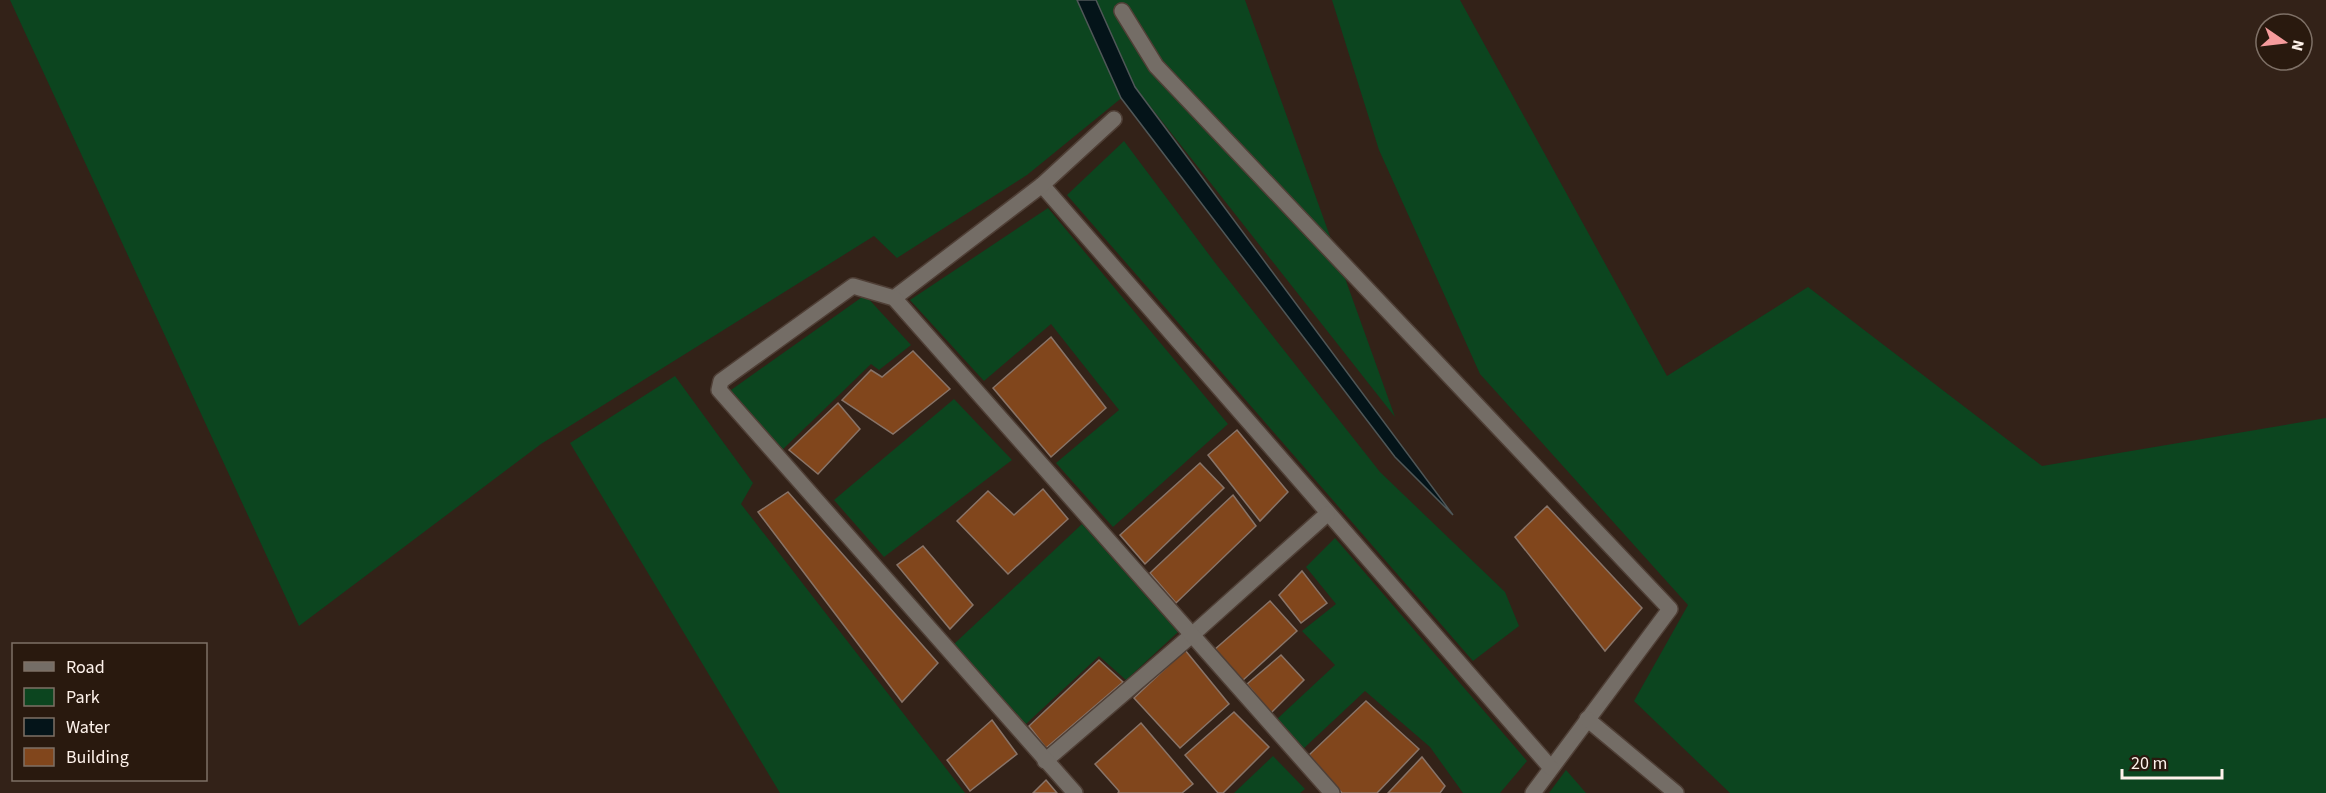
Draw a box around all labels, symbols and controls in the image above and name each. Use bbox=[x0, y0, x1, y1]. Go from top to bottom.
north arrow bbox=[2254, 12, 2314, 72]
text: N bbox=[2286, 38, 2310, 53]
legend bbox=[12, 643, 207, 781]
text: Road bbox=[66, 655, 105, 680]
text: Park bbox=[66, 685, 100, 710]
text: Water bbox=[66, 715, 110, 740]
scale bar bbox=[2122, 742, 2222, 780]
text: Building bbox=[66, 745, 129, 770]
text: 20 m bbox=[2131, 751, 2167, 776]

